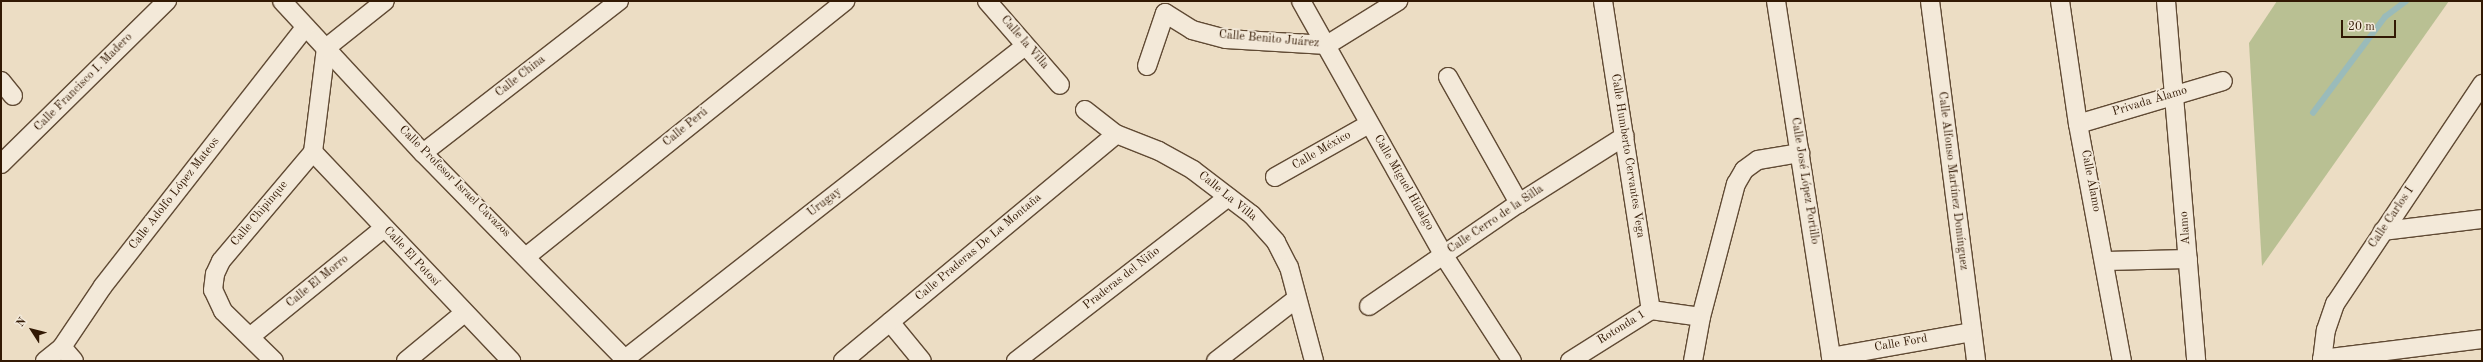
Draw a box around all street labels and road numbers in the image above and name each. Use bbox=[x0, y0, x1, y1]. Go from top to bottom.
street label: Calle la Villa bbox=[997, 13, 1051, 73]
street label: Calle Benito Juárez bbox=[1218, 28, 1320, 52]
street label: Calle Francisco I. Madero bbox=[32, 31, 136, 135]
street label: Calle China bbox=[493, 53, 549, 101]
street label: Calle Humberto Cervantes Vega bbox=[1607, 73, 1647, 239]
street label: Privada Álamo bbox=[2111, 84, 2189, 120]
street label: Calle Alfonso Martínez Domínguez bbox=[1934, 91, 1970, 271]
street label: Calle Perú bbox=[661, 106, 711, 150]
street label: Calle José López Portillo bbox=[1787, 116, 1821, 246]
street label: Calle Profesor Israel Cavazos bbox=[395, 123, 513, 241]
street label: Calle México bbox=[1290, 128, 1354, 174]
street label: Calle Miguel Hidalgo bbox=[1370, 133, 1436, 233]
street label: Calle Adolfo López Mateos bbox=[127, 135, 223, 253]
street label: Calle Álamo bbox=[2077, 149, 2103, 213]
street label: Calle La Villa bbox=[1195, 169, 1259, 225]
street label: Calle Chipinque bbox=[228, 178, 292, 250]
street label: Calle Cerro de la Silla bbox=[1445, 182, 1547, 258]
street label: Urugay bbox=[805, 185, 845, 221]
street label: Calle Carlos I bbox=[2366, 185, 2418, 251]
street label: Calle Praderas De La Montaña bbox=[913, 191, 1045, 305]
street label: Alamo bbox=[2178, 211, 2194, 245]
street label: Calle El Potosí bbox=[380, 224, 442, 290]
street label: Praderas del Niño bbox=[1081, 245, 1163, 313]
street label: Calle El Morro bbox=[284, 252, 352, 312]
street label: Rotonda 1 bbox=[1595, 308, 1649, 348]
street label: Calle Ford bbox=[1873, 332, 1929, 356]

